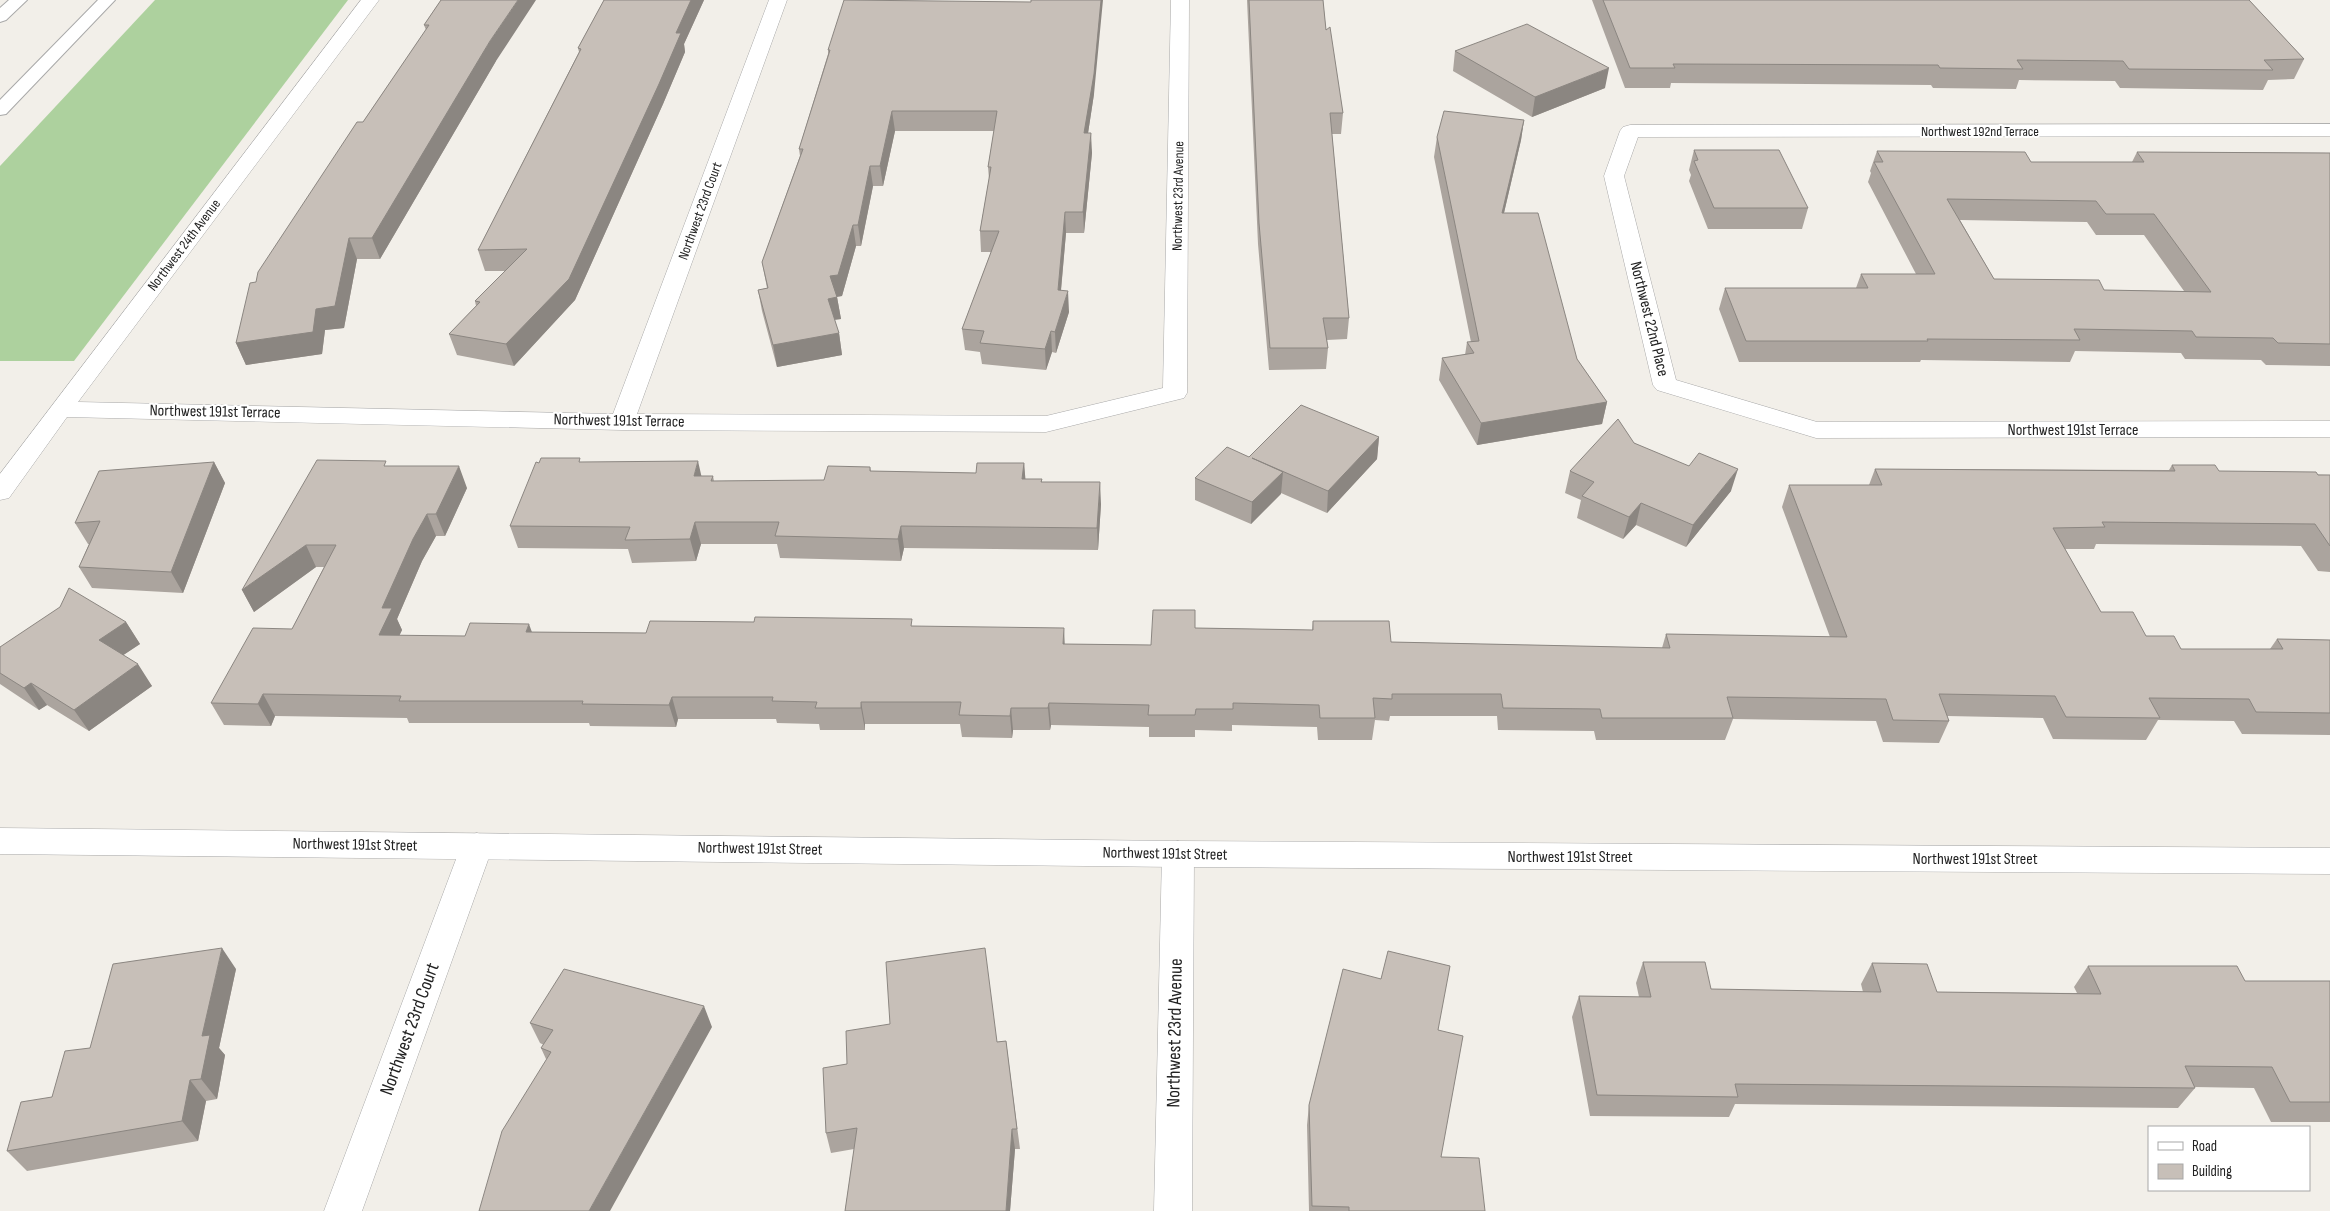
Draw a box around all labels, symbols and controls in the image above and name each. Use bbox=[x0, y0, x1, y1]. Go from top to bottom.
street label: Northwest 192nd Terrace bbox=[1921, 123, 2039, 140]
street label: Northwest 23rd Avenue bbox=[1169, 141, 1187, 251]
street label: Northwest 23rd Court bbox=[674, 160, 726, 262]
street label: Northwest 24th Avenue bbox=[144, 196, 224, 294]
street label: Northwest 22nd Place bbox=[1626, 260, 1672, 378]
street label: Northwest 191st Terrace bbox=[149, 401, 281, 423]
street label: Northwest 191st Terrace bbox=[553, 410, 685, 432]
street label: Northwest 191st Terrace bbox=[2007, 421, 2139, 440]
street label: Northwest 191st Street bbox=[292, 834, 418, 856]
street label: Northwest 191st Street bbox=[697, 838, 823, 860]
street label: Northwest 191st Street bbox=[1102, 843, 1228, 865]
street label: Northwest 191st Street bbox=[1507, 848, 1633, 867]
street label: Northwest 191st Street bbox=[1912, 850, 2038, 869]
street label: Northwest 23rd Avenue bbox=[1162, 958, 1188, 1108]
street label: Northwest 23rd Court bbox=[375, 959, 445, 1098]
legend bbox=[2148, 1126, 2310, 1191]
text: Road bbox=[2192, 1137, 2217, 1156]
text: Building bbox=[2192, 1162, 2232, 1181]

